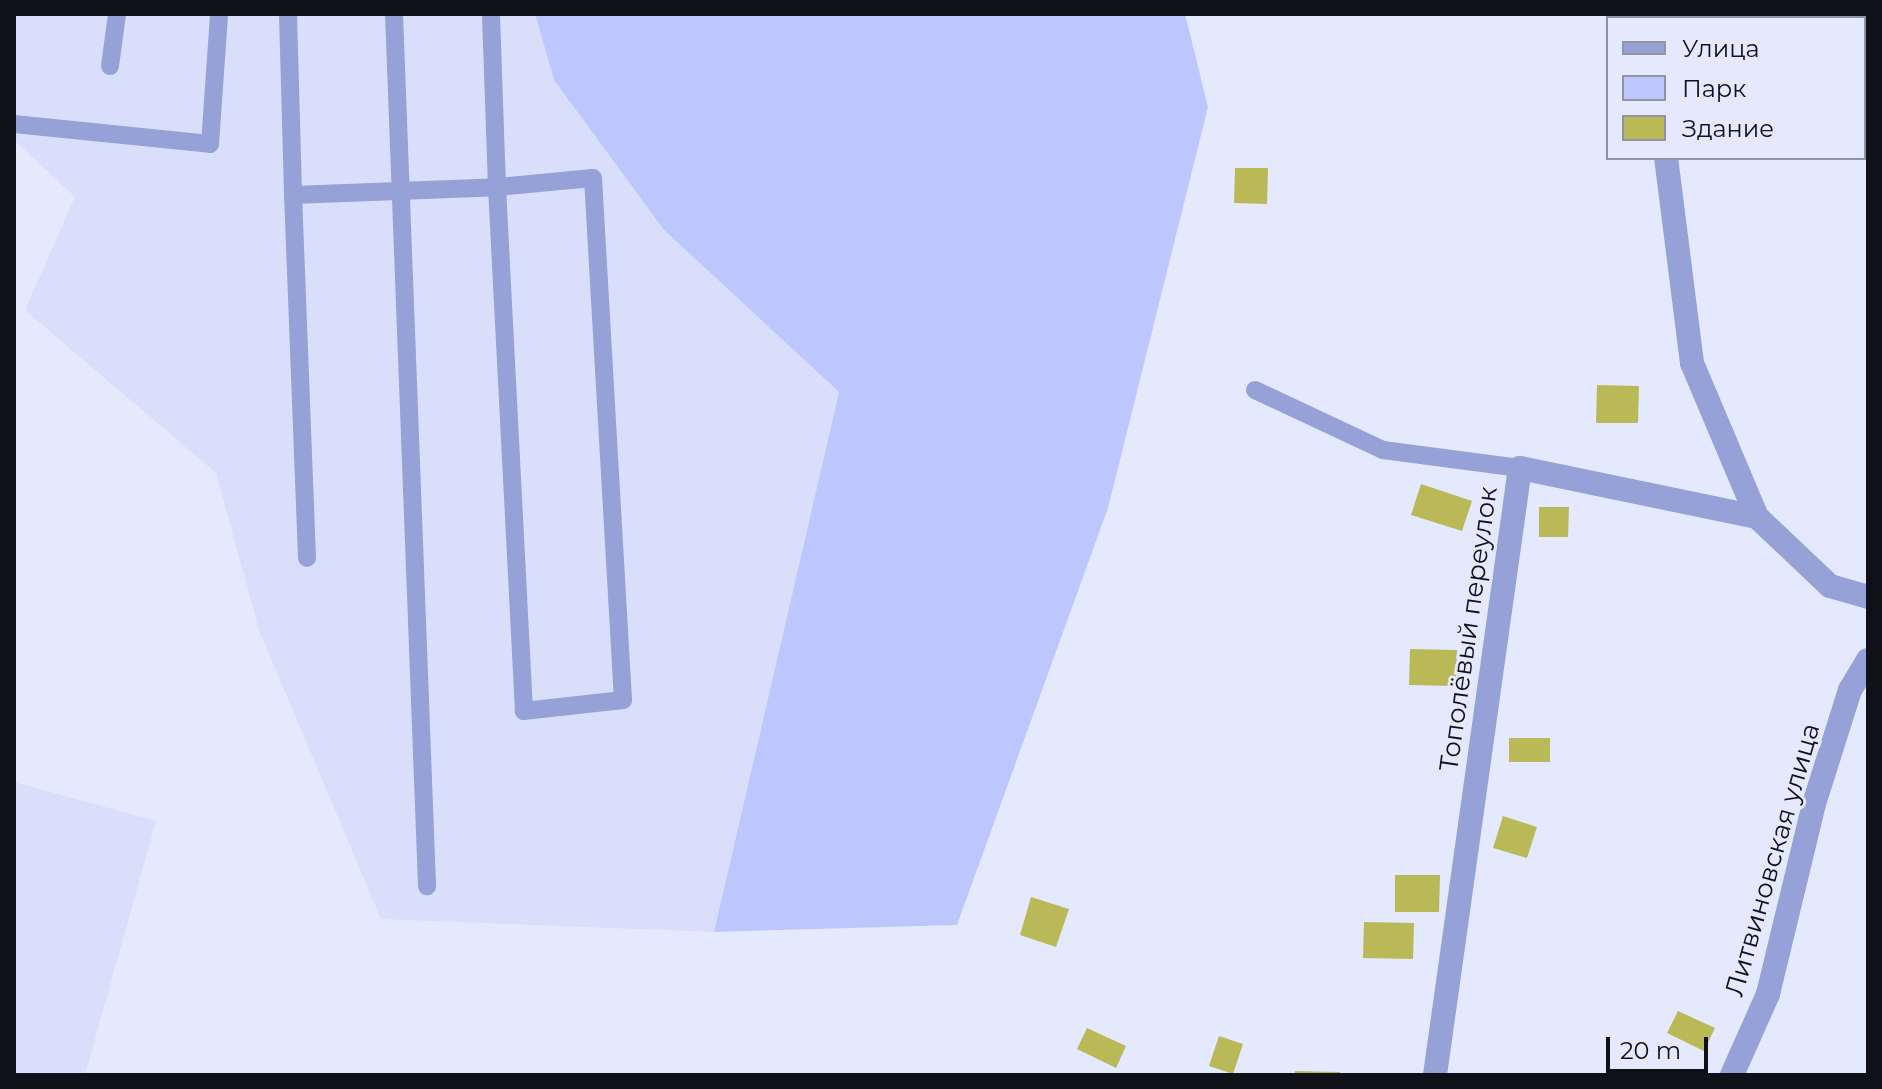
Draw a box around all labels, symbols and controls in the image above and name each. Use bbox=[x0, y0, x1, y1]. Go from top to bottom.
legend bbox=[1606, 16, 1866, 160]
text: Улица bbox=[1682, 34, 1760, 63]
text: Парк bbox=[1682, 74, 1746, 103]
text: Здание bbox=[1682, 114, 1774, 143]
street label: Тополёвый переулок bbox=[1434, 485, 1504, 773]
street label: Литвиновская улица bbox=[1719, 720, 1827, 1000]
scale bar bbox=[1610, 1021, 1712, 1071]
text: 20 m bbox=[1620, 1036, 1681, 1065]

